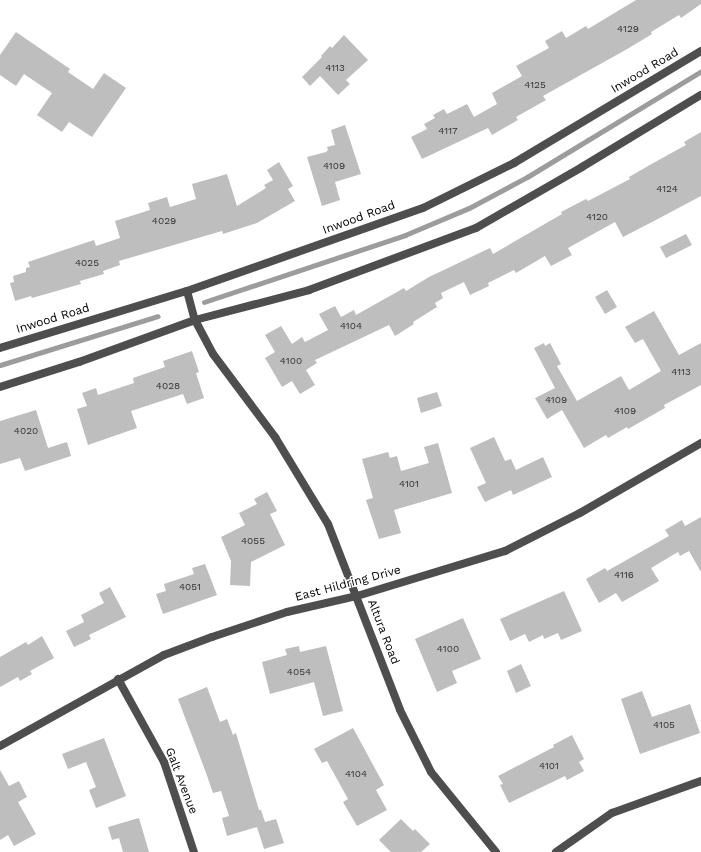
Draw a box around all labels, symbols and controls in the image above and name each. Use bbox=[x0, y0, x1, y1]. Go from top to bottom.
house number: 4129 bbox=[617, 23, 639, 35]
street label: Inwood Road bbox=[609, 45, 681, 97]
house number: 4113 bbox=[325, 62, 345, 74]
house number: 4125 bbox=[524, 79, 546, 91]
house number: 4117 bbox=[438, 125, 458, 137]
house number: 4109 bbox=[323, 160, 345, 172]
house number: 4124 bbox=[656, 183, 678, 195]
street label: Inwood Road bbox=[321, 198, 397, 238]
house number: 4120 bbox=[586, 211, 608, 223]
house number: 4029 bbox=[152, 215, 176, 227]
house number: 4025 bbox=[75, 257, 99, 269]
street label: Inwood Road bbox=[15, 301, 91, 337]
house number: 4104 bbox=[340, 320, 362, 332]
house number: 4100 bbox=[280, 355, 302, 367]
house number: 4113 bbox=[671, 366, 691, 378]
house number: 4028 bbox=[156, 380, 180, 392]
house number: 4109 bbox=[545, 394, 567, 406]
house number: 4109 bbox=[614, 405, 636, 417]
house number: 4020 bbox=[14, 425, 38, 437]
house number: 4101 bbox=[399, 478, 419, 490]
house number: 4055 bbox=[241, 535, 265, 547]
street label: East Hildring Drive bbox=[294, 563, 402, 605]
house number: 4116 bbox=[614, 569, 634, 581]
house number: 4051 bbox=[179, 581, 201, 593]
street label: Altura Road bbox=[364, 597, 402, 667]
house number: 4100 bbox=[437, 643, 459, 655]
house number: 4054 bbox=[287, 666, 311, 678]
house number: 4105 bbox=[653, 719, 675, 731]
street label: Galt Avenue bbox=[162, 746, 200, 816]
house number: 4101 bbox=[539, 760, 559, 772]
house number: 4104 bbox=[345, 768, 367, 780]

